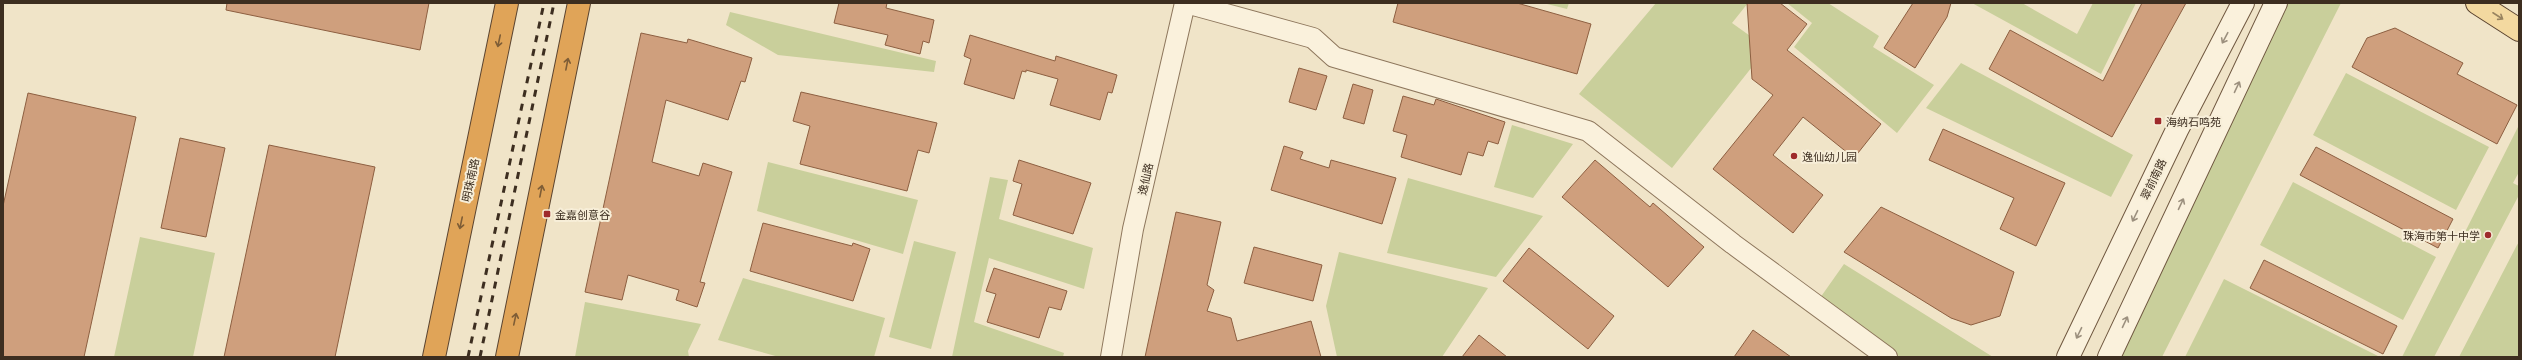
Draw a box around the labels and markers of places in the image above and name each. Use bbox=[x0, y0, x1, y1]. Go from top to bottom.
place label: 海纳石鸣苑 bbox=[2166, 114, 2221, 129]
marker: 海纳石鸣苑 bbox=[2153, 116, 2163, 126]
place label: 逸仙幼儿园 bbox=[1802, 149, 1857, 164]
marker: 逸仙幼儿园 bbox=[1789, 151, 1799, 161]
place label: 金嘉创意谷 bbox=[555, 207, 610, 222]
marker: 金嘉创意谷 bbox=[542, 209, 552, 219]
place label: 珠海市第十中学 bbox=[2403, 228, 2480, 243]
marker: 珠海市第十中学 bbox=[2483, 230, 2493, 240]

